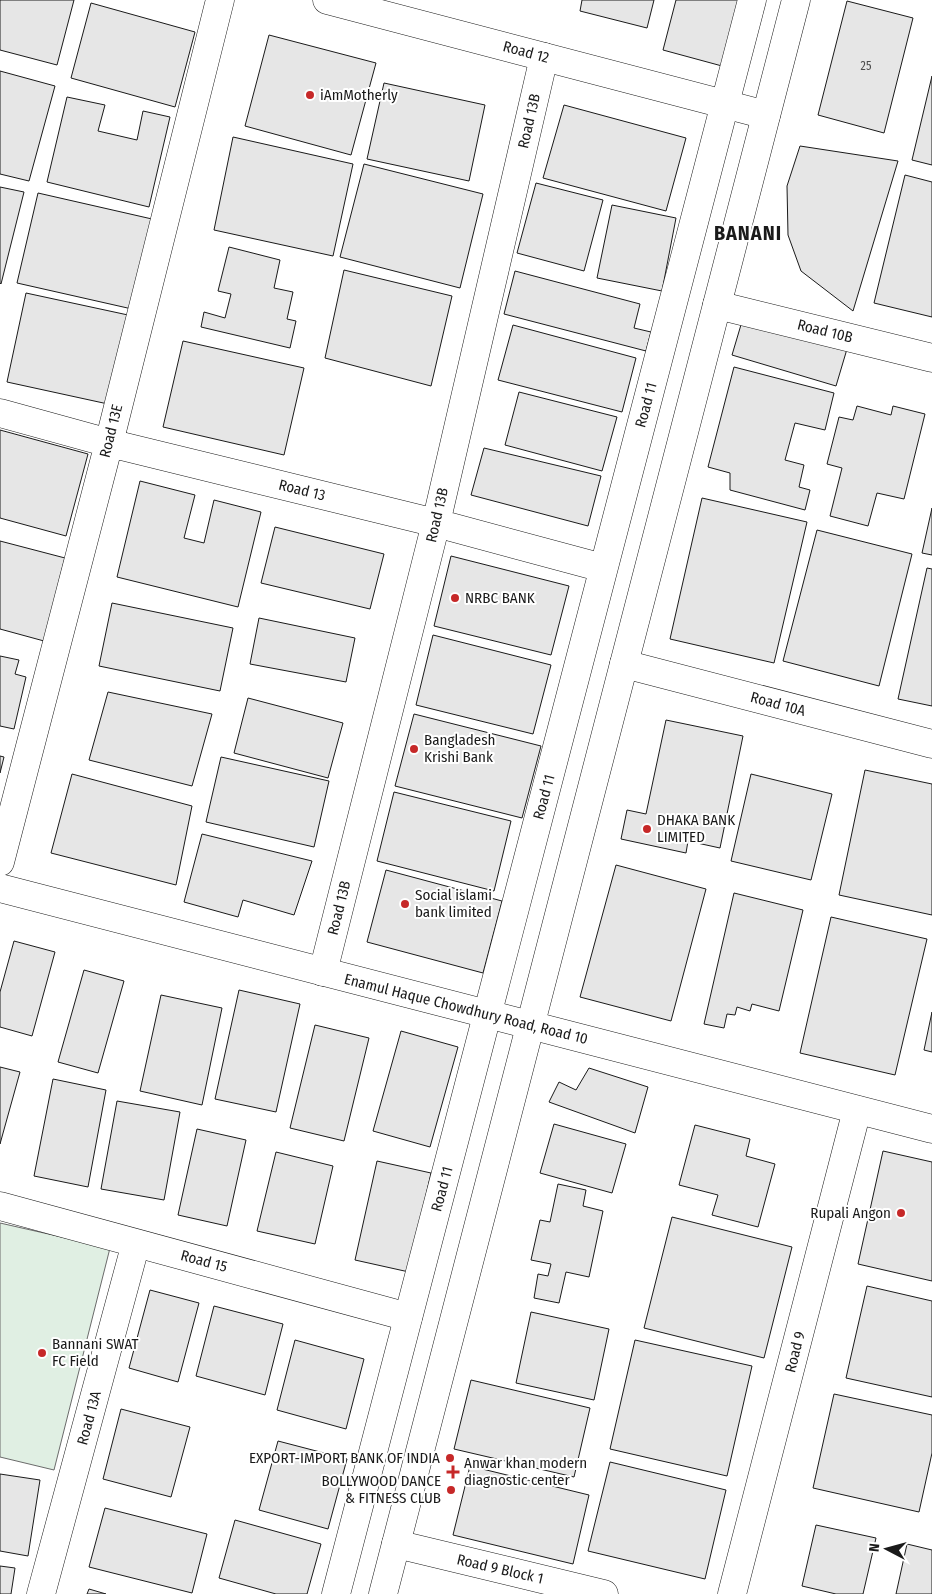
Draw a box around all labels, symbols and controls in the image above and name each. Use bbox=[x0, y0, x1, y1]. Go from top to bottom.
street label: Road 12 bbox=[501, 37, 551, 67]
house number: 25 bbox=[861, 59, 872, 73]
place label: iAmMotherly bbox=[320, 86, 398, 104]
marker: iAmMotherly bbox=[304, 89, 316, 101]
street label: Road 13B bbox=[514, 92, 544, 150]
district label: BANANI bbox=[714, 221, 782, 245]
street label: Road 10B bbox=[795, 315, 855, 347]
street label: Road 11 bbox=[631, 380, 661, 430]
street label: Road 13E bbox=[96, 402, 126, 460]
street label: Road 13 bbox=[277, 476, 327, 505]
street label: Road 13B bbox=[422, 486, 452, 544]
place label: NRBC BANK bbox=[465, 589, 535, 607]
marker: NRBC BANK bbox=[449, 592, 461, 604]
street label: Road 10A bbox=[749, 688, 808, 720]
place label: Bangladesh Krishi Bank bbox=[424, 731, 496, 766]
marker: Bangladesh Krishi Bank bbox=[408, 743, 420, 755]
street label: Road 11 bbox=[529, 772, 559, 822]
place label: DHAKA BANK LIMITED bbox=[657, 811, 735, 846]
marker: DHAKA BANK LIMITED bbox=[641, 823, 653, 835]
street label: Road 13B bbox=[324, 879, 354, 937]
place label: Social islami bank limited bbox=[415, 886, 492, 921]
marker: Social islami bank limited bbox=[399, 898, 411, 910]
street label: Enamul Haque Chowdhury Road, Road 10 bbox=[342, 970, 590, 1048]
street label: Road 11 bbox=[427, 1164, 457, 1214]
place label: Rupali Angon bbox=[810, 1204, 891, 1222]
marker: Rupali Angon bbox=[895, 1207, 907, 1219]
street label: Road 15 bbox=[179, 1246, 229, 1276]
street label: Road 9 bbox=[781, 1329, 809, 1375]
place label: Bannani SWAT FC Field bbox=[52, 1335, 139, 1370]
marker: Bannani SWAT FC Field bbox=[36, 1347, 48, 1359]
street label: Road 13A bbox=[73, 1389, 105, 1447]
place label: EXPORT-IMPORT BANK OF INDIA bbox=[249, 1449, 440, 1467]
marker: EXPORT-IMPORT BANK OF INDIA bbox=[444, 1452, 456, 1464]
place label: Anwar khan modern diagnostic center bbox=[464, 1454, 587, 1489]
marker: Anwar khan modern diagnostic center bbox=[446, 1465, 460, 1479]
place label: BOLLYWOOD DANCE & FITNESS CLUB bbox=[321, 1472, 441, 1507]
marker: BOLLYWOOD DANCE & FITNESS CLUB bbox=[445, 1484, 457, 1496]
north arrow bbox=[862, 1524, 912, 1574]
text: N bbox=[866, 1543, 883, 1553]
street label: Road 9 Block 1 bbox=[455, 1550, 545, 1588]

